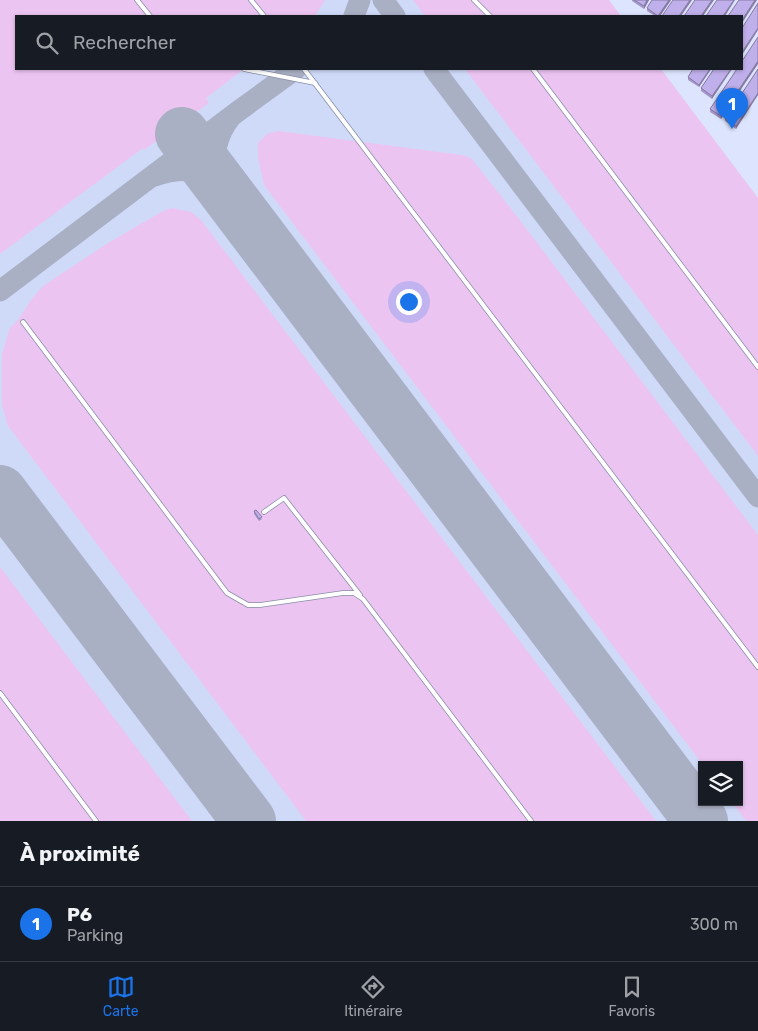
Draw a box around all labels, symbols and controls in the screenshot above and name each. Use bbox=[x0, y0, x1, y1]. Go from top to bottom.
search box bbox=[15, 15, 743, 70]
icon: search bbox=[33, 29, 61, 57]
text: Rechercher bbox=[73, 31, 176, 54]
pin: 1 bbox=[716, 88, 748, 129]
your location bbox=[396, 289, 422, 315]
map controls bbox=[698, 761, 743, 806]
button: layers bbox=[698, 761, 743, 806]
text: À proximité bbox=[20, 841, 140, 866]
text: P6 bbox=[67, 903, 92, 926]
text: 1 bbox=[32, 915, 40, 934]
text: 300 m bbox=[690, 915, 738, 934]
text: Parking bbox=[67, 926, 123, 945]
tab: Carte bbox=[103, 973, 139, 1020]
tab: Itinéraire bbox=[344, 973, 403, 1020]
tab: Favoris bbox=[608, 973, 655, 1020]

